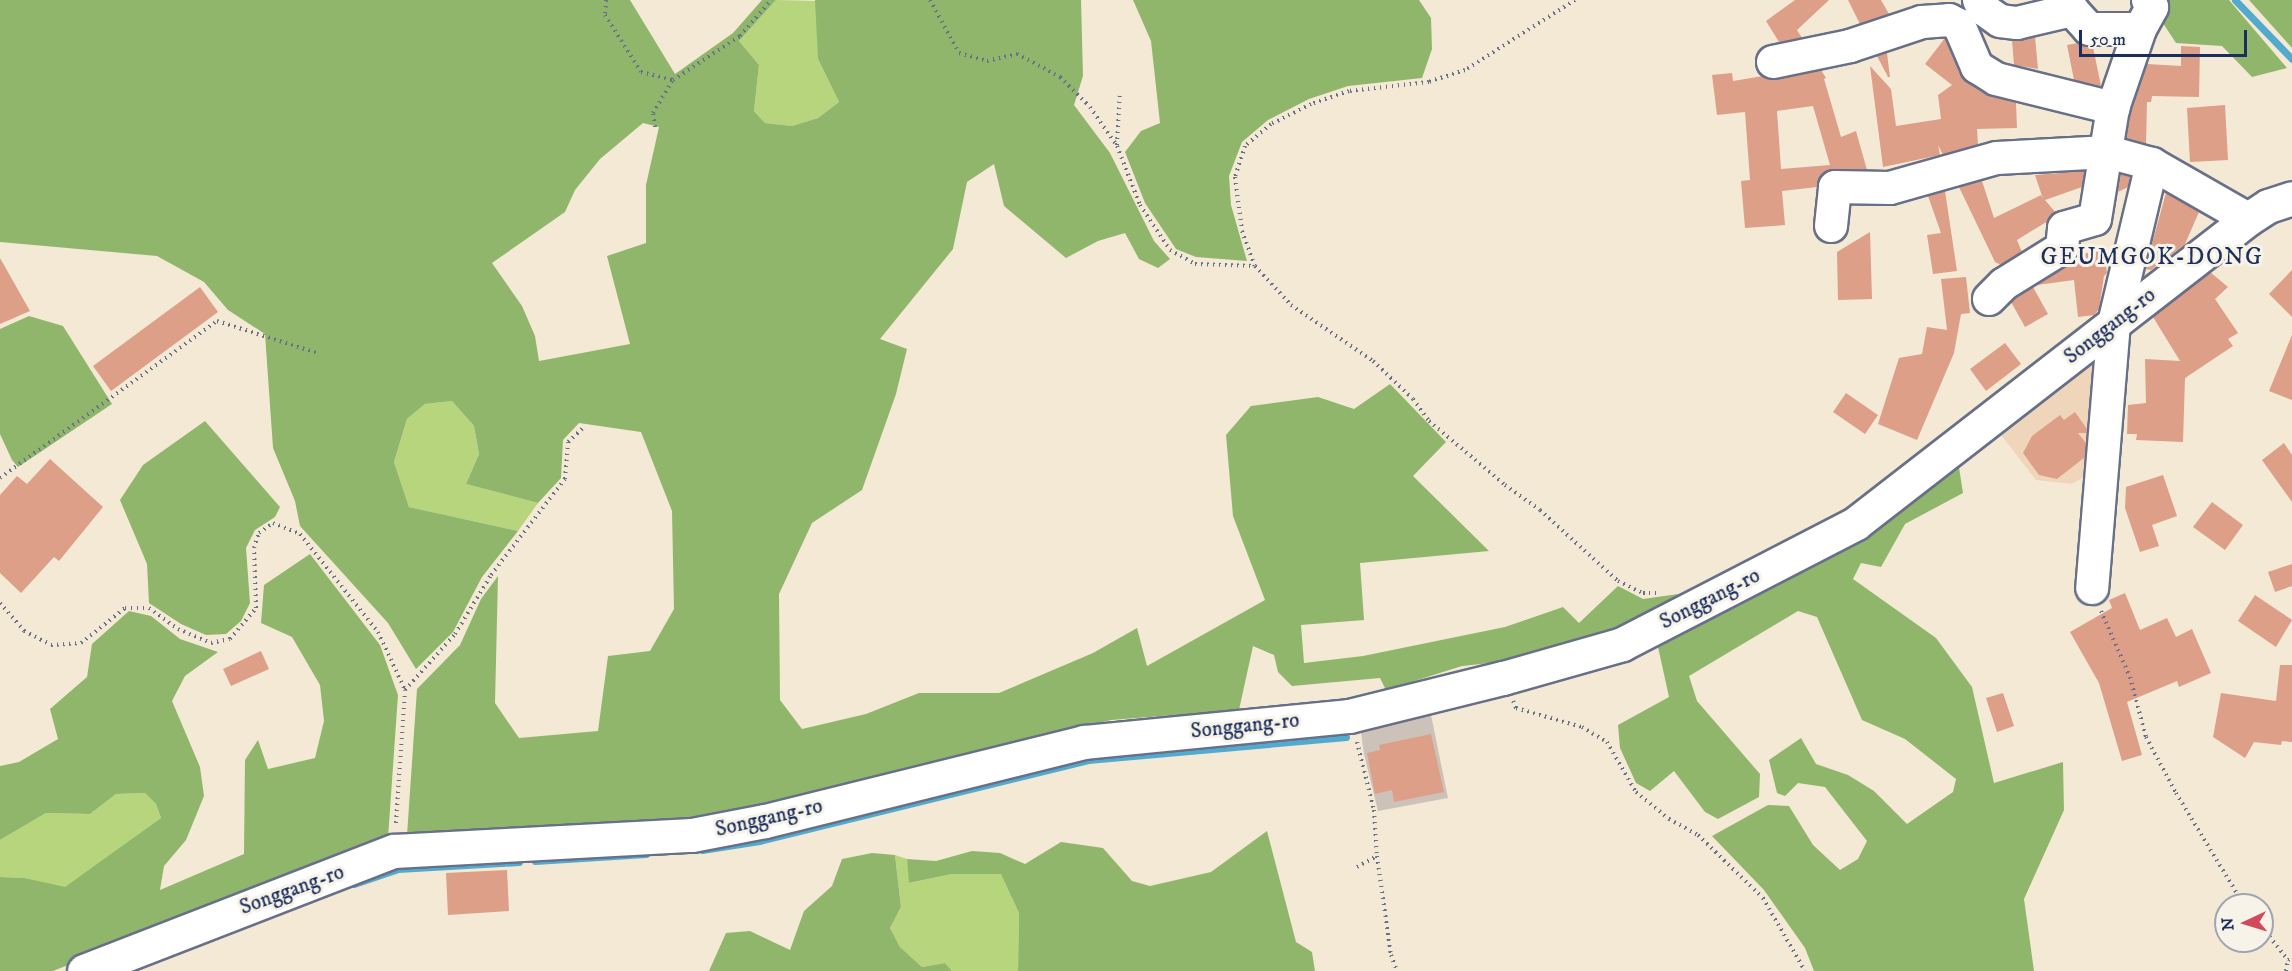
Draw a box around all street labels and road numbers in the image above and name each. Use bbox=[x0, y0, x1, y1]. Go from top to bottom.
street label: Songgang-ro bbox=[2059, 282, 2161, 370]
street label: Songgang-ro bbox=[1656, 563, 1764, 635]
street label: Songgang-ro bbox=[1189, 708, 1301, 744]
street label: Songgang-ro bbox=[713, 793, 825, 843]
street label: Songgang-ro bbox=[236, 859, 348, 921]

